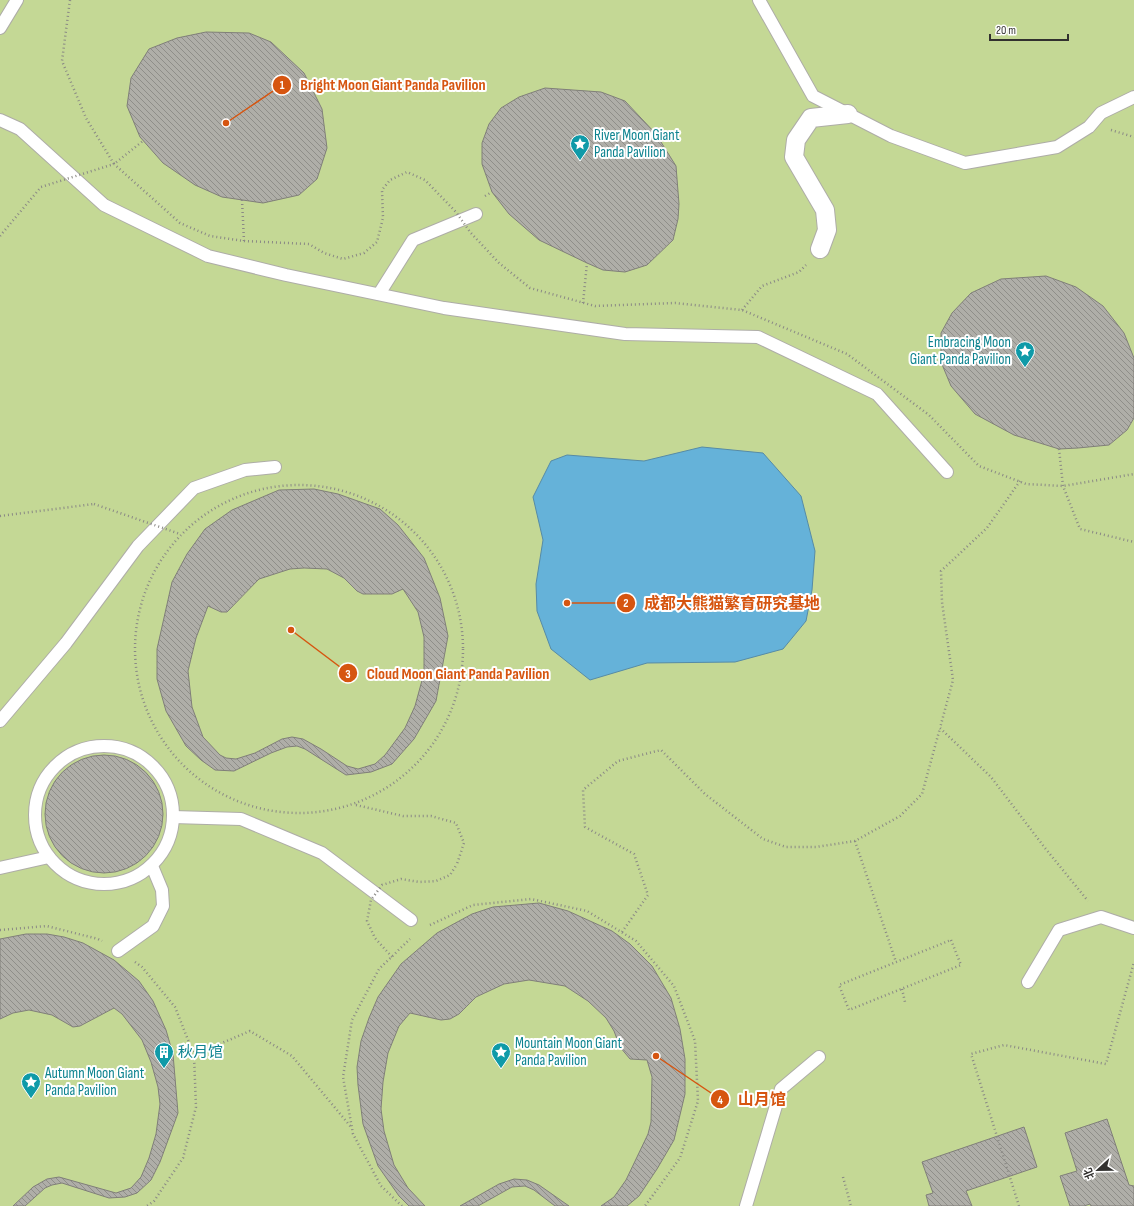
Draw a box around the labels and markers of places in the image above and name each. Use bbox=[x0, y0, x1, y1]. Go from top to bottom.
callout: Bright Moon Giant Panda Pavilion bbox=[272, 71, 494, 99]
place label: River Moon Giant Panda Pavilion bbox=[594, 126, 680, 162]
place icon: River Moon Giant Panda Pavilion bbox=[569, 133, 591, 161]
place label: Embracing Moon Giant Panda Pavilion bbox=[910, 333, 1011, 369]
place icon: Embracing Moon Giant Panda Pavilion bbox=[1014, 340, 1036, 368]
callout: 成都大熊猫繁育研究基地 bbox=[616, 589, 828, 617]
callout: Cloud Moon Giant Panda Pavilion bbox=[338, 659, 557, 687]
place label: Mountain Moon Giant Panda Pavilion bbox=[515, 1034, 623, 1070]
building icon: 秋月馆 bbox=[153, 1041, 175, 1069]
place icon: Mountain Moon Giant Panda Pavilion bbox=[490, 1041, 512, 1069]
place label: 秋月馆 bbox=[178, 1043, 223, 1062]
place label: Autumn Moon Giant Panda Pavilion bbox=[44, 1064, 145, 1100]
place icon: Autumn Moon Giant Panda Pavilion bbox=[20, 1071, 42, 1099]
callout: 山月馆 bbox=[710, 1085, 794, 1113]

